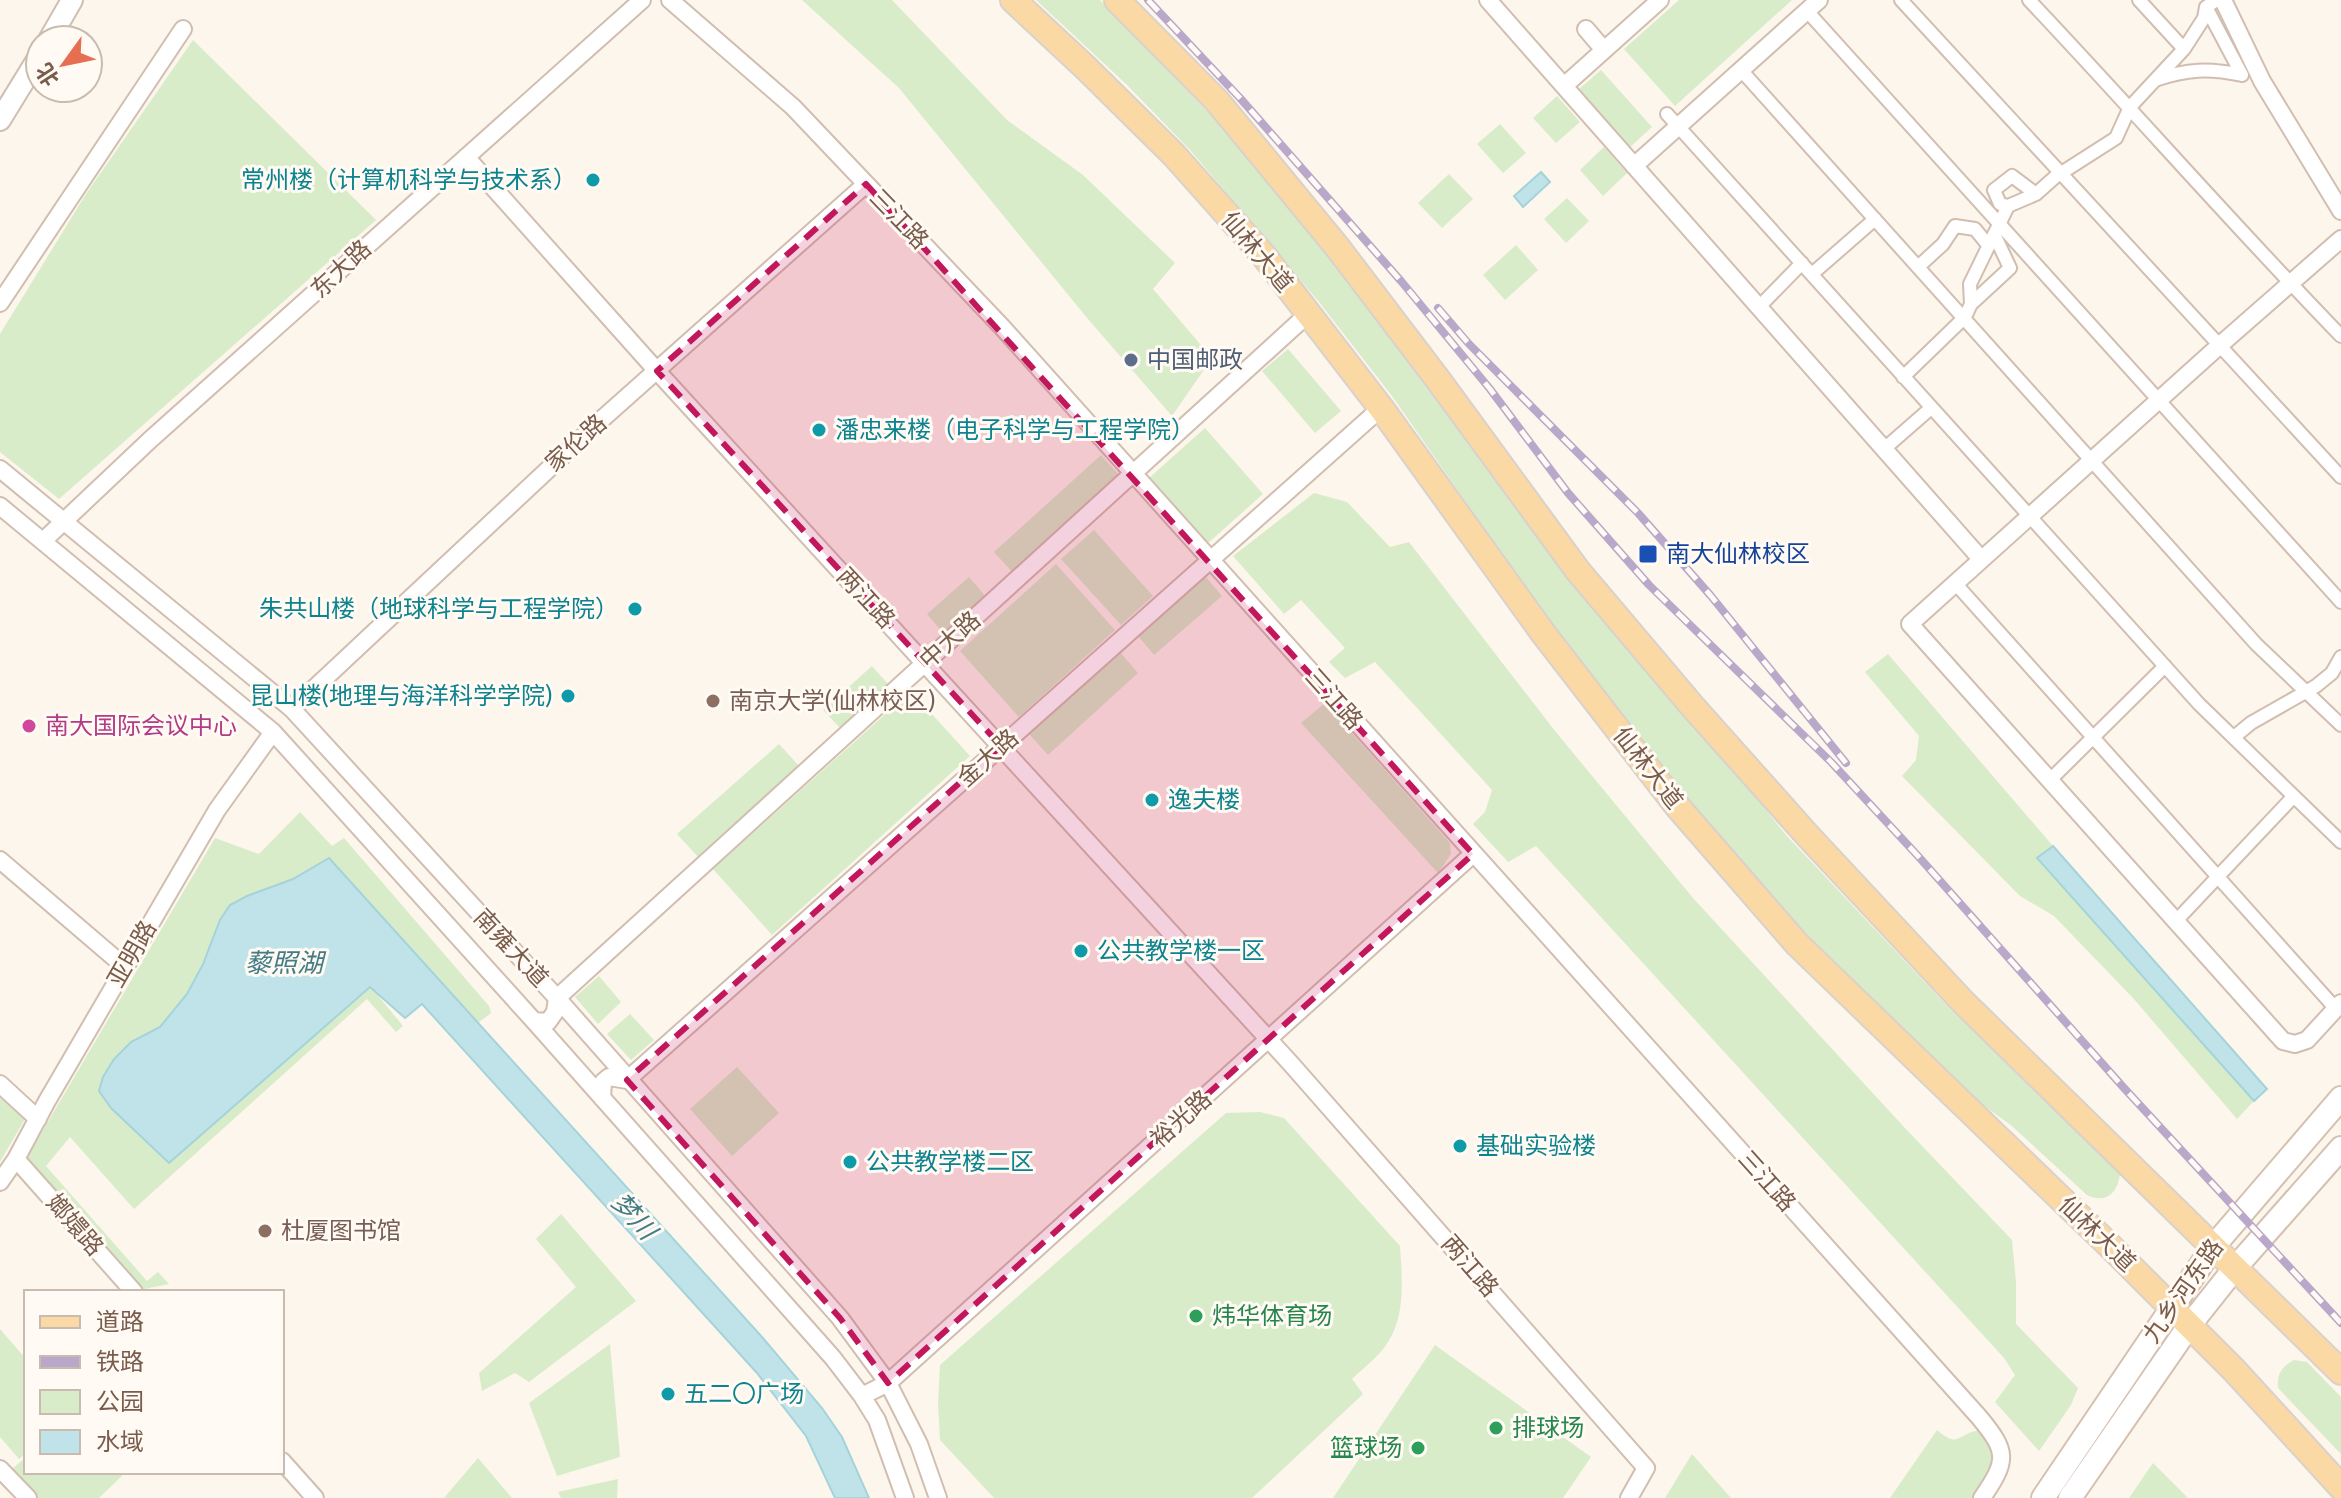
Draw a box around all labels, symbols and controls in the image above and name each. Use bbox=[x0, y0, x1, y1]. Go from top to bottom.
north arrow bbox=[24, 24, 104, 104]
text: 北 bbox=[30, 58, 65, 91]
place label: 常州楼（计算机科学与技术系） bbox=[241, 166, 577, 194]
marker: 常州楼（计算机科学与技术系） bbox=[584, 171, 602, 189]
street label: 三江路 bbox=[864, 183, 934, 255]
street label: 仙林大道 bbox=[1215, 206, 1299, 298]
street label: 东大路 bbox=[305, 234, 377, 304]
place label: 中国邮政 bbox=[1147, 346, 1243, 374]
marker: 中国邮政 bbox=[1122, 351, 1140, 369]
street label: 家伦路 bbox=[540, 409, 612, 477]
place label: 潘忠来楼（电子科学与工程学院） bbox=[835, 416, 1195, 444]
marker: 潘忠来楼（电子科学与工程学院） bbox=[810, 421, 828, 439]
place label: 南大仙林校区 bbox=[1666, 540, 1810, 568]
marker: 南大仙林校区 bbox=[1637, 543, 1659, 565]
street label: 两江路 bbox=[831, 562, 901, 634]
place label: 朱共山楼（地球科学与工程学院） bbox=[259, 595, 619, 623]
marker: 朱共山楼（地球科学与工程学院） bbox=[626, 600, 644, 618]
street label: 中大路 bbox=[914, 606, 986, 674]
street label: 三江路 bbox=[1300, 663, 1368, 735]
place label: 昆山楼(地理与海洋科学学院) bbox=[250, 682, 552, 710]
marker: 昆山楼(地理与海洋科学学院) bbox=[559, 687, 577, 705]
place label: 南京大学(仙林校区) bbox=[729, 687, 935, 715]
marker: 南京大学(仙林校区) bbox=[704, 692, 722, 710]
place label: 南大国际会议中心 bbox=[45, 712, 237, 740]
marker: 南大国际会议中心 bbox=[20, 717, 38, 735]
street label: 仙林大道 bbox=[1607, 722, 1689, 814]
street label: 金大路 bbox=[952, 724, 1024, 792]
place label: 逸夫楼 bbox=[1168, 786, 1240, 814]
marker: 逸夫楼 bbox=[1143, 791, 1161, 809]
street label: 南雍大道 bbox=[468, 903, 554, 993]
street label: 亚明路 bbox=[102, 916, 162, 992]
place label: 公共教学楼一区 bbox=[1097, 937, 1265, 965]
marker: 公共教学楼一区 bbox=[1072, 942, 1090, 960]
water label: 藜照湖 bbox=[245, 948, 327, 979]
street label: 裕光路 bbox=[1145, 1085, 1217, 1153]
place label: 基础实验楼 bbox=[1476, 1132, 1596, 1160]
marker: 基础实验楼 bbox=[1451, 1137, 1469, 1155]
street label: 三江路 bbox=[1733, 1145, 1801, 1217]
place label: 公共教学楼二区 bbox=[866, 1148, 1034, 1176]
marker: 公共教学楼二区 bbox=[841, 1153, 859, 1171]
water label: 梦川 bbox=[605, 1187, 665, 1248]
street label: 嫏嬛路 bbox=[41, 1189, 109, 1261]
street label: 仙林大道 bbox=[2053, 1191, 2141, 1277]
place label: 杜厦图书馆 bbox=[281, 1217, 401, 1245]
marker: 杜厦图书馆 bbox=[256, 1222, 274, 1240]
street label: 两江路 bbox=[1436, 1230, 1504, 1302]
street label: 九乡河东路 bbox=[2137, 1234, 2229, 1348]
legend bbox=[24, 1290, 284, 1474]
place label: 炜华体育场 bbox=[1212, 1302, 1332, 1330]
marker: 炜华体育场 bbox=[1187, 1307, 1205, 1325]
text: 道路 bbox=[96, 1308, 144, 1336]
text: 铁路 bbox=[96, 1348, 144, 1376]
place label: 五二〇广场 bbox=[684, 1380, 804, 1408]
marker: 五二〇广场 bbox=[659, 1385, 677, 1403]
text: 公园 bbox=[96, 1388, 144, 1416]
place label: 排球场 bbox=[1512, 1414, 1584, 1442]
marker: 排球场 bbox=[1487, 1419, 1505, 1437]
text: 水域 bbox=[96, 1428, 144, 1456]
place label: 篮球场 bbox=[1330, 1434, 1402, 1462]
marker: 篮球场 bbox=[1409, 1439, 1427, 1457]

